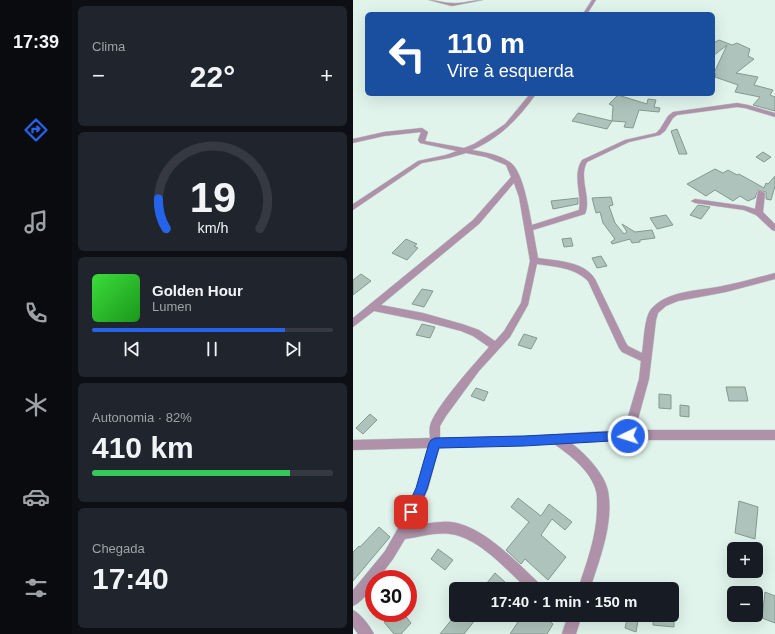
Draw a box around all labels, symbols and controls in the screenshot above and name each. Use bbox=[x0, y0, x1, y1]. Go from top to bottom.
icon: left bbox=[381, 28, 433, 80]
text: 110 m bbox=[447, 28, 525, 59]
text: 17:39 bbox=[13, 32, 59, 52]
text: Clima bbox=[92, 39, 125, 54]
text: 22° bbox=[190, 60, 235, 93]
text: Vire à esquerda bbox=[447, 61, 574, 81]
text: − bbox=[92, 63, 105, 88]
text: + bbox=[320, 63, 333, 88]
icon: directions bbox=[22, 116, 50, 144]
text: 19 bbox=[189, 174, 236, 221]
icon: music bbox=[22, 208, 50, 236]
text: km/h bbox=[197, 220, 228, 236]
text: Golden Hour bbox=[152, 282, 243, 299]
icon: phone bbox=[22, 299, 50, 327]
text: Lumen bbox=[152, 299, 192, 314]
icon: previous bbox=[121, 338, 143, 360]
icon: pause bbox=[201, 338, 223, 360]
icon: next bbox=[282, 338, 304, 360]
icon: climate bbox=[22, 391, 50, 419]
text: Autonomia · 82% bbox=[92, 410, 192, 425]
position arrow bbox=[607, 415, 649, 457]
text: 410 km bbox=[92, 431, 194, 464]
icon: car bbox=[22, 483, 50, 511]
pin bbox=[394, 495, 428, 529]
icon: arrive bbox=[400, 501, 422, 523]
text: Chegada bbox=[92, 541, 145, 556]
map controls bbox=[727, 542, 763, 622]
button: + bbox=[727, 542, 763, 578]
text: 17:40 bbox=[92, 562, 169, 595]
speed limit sign: 30 bbox=[365, 570, 417, 622]
icon: filters bbox=[22, 574, 50, 602]
button: − bbox=[727, 586, 763, 622]
text: 17:40 · 1 min · 150 m bbox=[491, 593, 637, 610]

